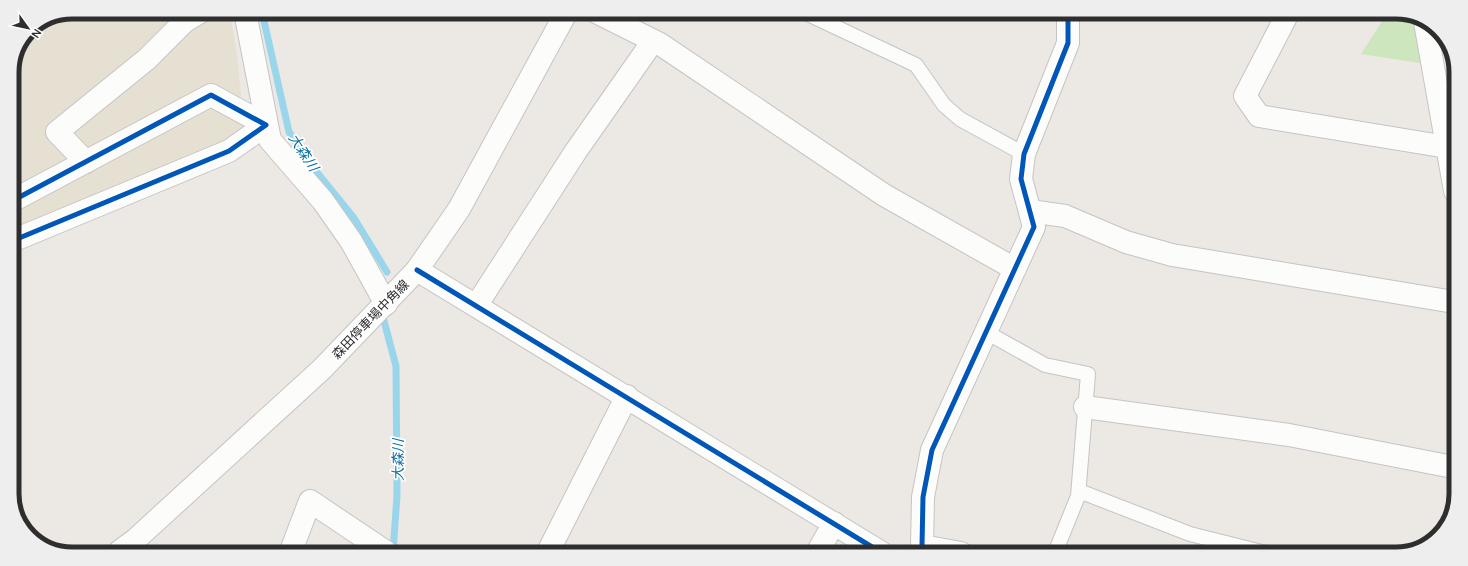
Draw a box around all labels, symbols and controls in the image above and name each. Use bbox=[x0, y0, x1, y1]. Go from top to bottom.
north arrow bbox=[8, 8, 48, 48]
text: N bbox=[28, 26, 45, 41]
water label: 大森川 bbox=[285, 129, 324, 176]
street label: 森田停車場中角線 bbox=[327, 275, 413, 363]
water label: 大森川 bbox=[388, 437, 407, 481]

